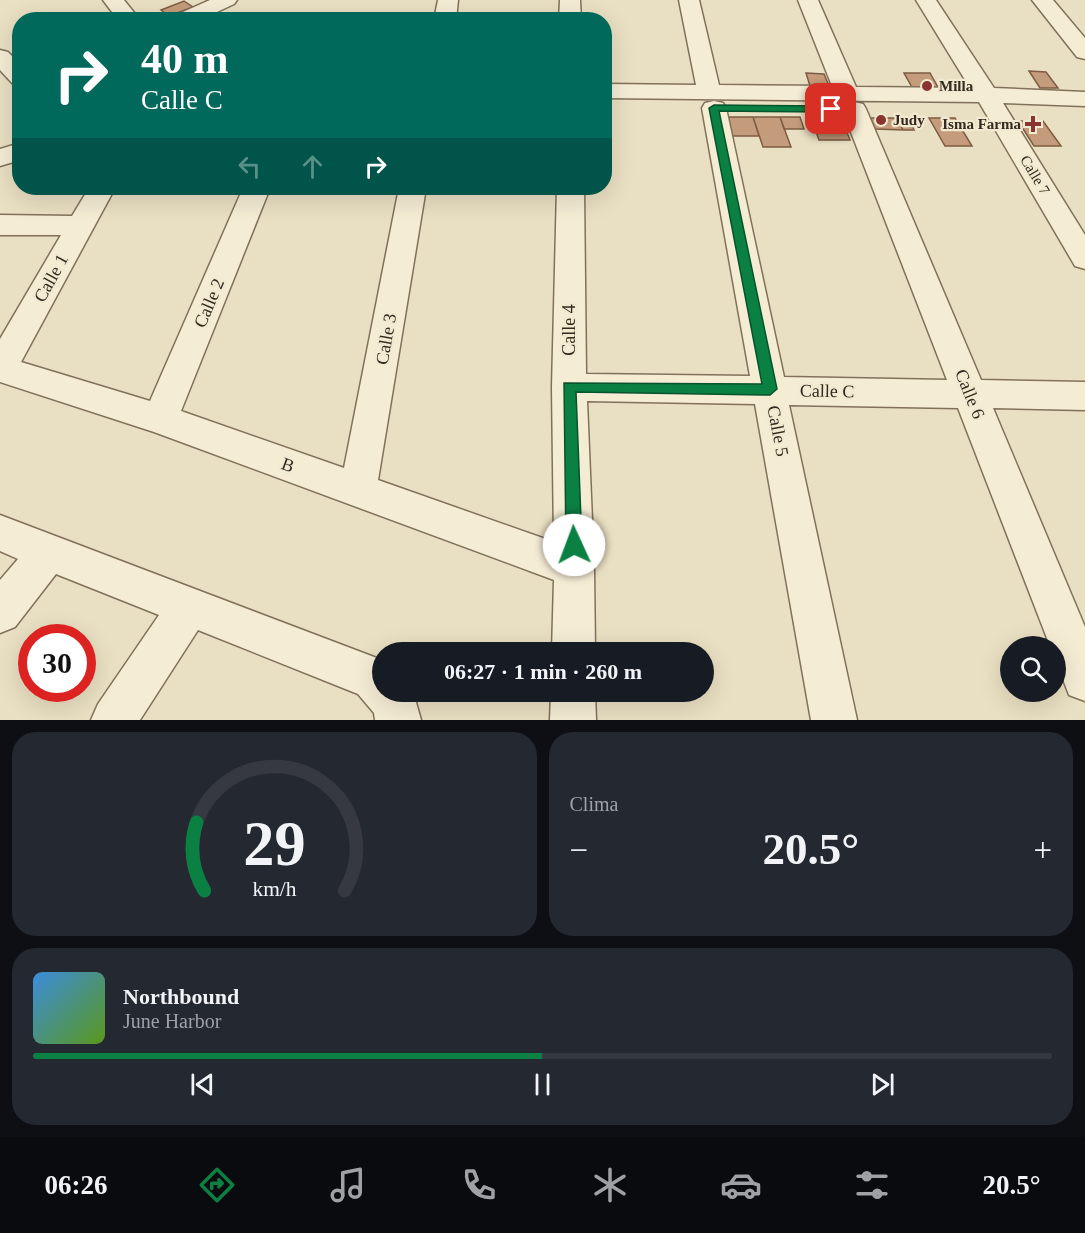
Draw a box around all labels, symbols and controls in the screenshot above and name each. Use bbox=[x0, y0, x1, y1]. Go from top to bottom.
icon: right bbox=[42, 36, 120, 114]
text: 40 m bbox=[141, 36, 229, 82]
place label: Milla bbox=[939, 78, 974, 94]
marker: Milla bbox=[920, 79, 934, 93]
pin bbox=[805, 83, 856, 134]
text: Calle C bbox=[141, 85, 223, 115]
icon: arrive bbox=[814, 92, 847, 125]
place label: Judy bbox=[893, 112, 925, 128]
marker: Judy bbox=[874, 113, 888, 127]
place label: Isma Farma bbox=[942, 116, 1021, 132]
marker: Isma Farma bbox=[1026, 117, 1040, 131]
icon: left bbox=[233, 150, 266, 183]
icon: ahead bbox=[296, 150, 329, 183]
icon: right bbox=[359, 150, 392, 183]
street label: Calle 7 bbox=[1017, 152, 1053, 198]
street label: Calle 1 bbox=[30, 251, 72, 305]
street label: Calle 2 bbox=[190, 275, 228, 331]
street label: Calle 4 bbox=[559, 304, 579, 356]
street label: Calle 3 bbox=[372, 312, 400, 366]
street label: Calle 6 bbox=[951, 366, 989, 422]
street label: Calle C bbox=[800, 381, 854, 401]
street label: Calle 5 bbox=[763, 404, 793, 458]
street label: B bbox=[279, 454, 297, 476]
position arrow bbox=[542, 513, 606, 577]
speed limit sign: 30 bbox=[18, 624, 96, 702]
map controls bbox=[1000, 636, 1066, 702]
button: search bbox=[1000, 636, 1066, 702]
text: 06:27 · 1 min · 260 m bbox=[444, 659, 642, 684]
text: Clima bbox=[570, 793, 618, 815]
text: 29 bbox=[243, 809, 305, 878]
text: 20.5° bbox=[762, 824, 859, 874]
text: − bbox=[570, 832, 588, 868]
text: + bbox=[1033, 832, 1052, 868]
text: km/h bbox=[252, 877, 297, 901]
text: Northbound bbox=[123, 984, 239, 1009]
text: June Harbor bbox=[123, 1010, 221, 1032]
icon: previous bbox=[186, 1068, 219, 1101]
icon: pause bbox=[526, 1068, 559, 1101]
icon: next bbox=[866, 1068, 899, 1101]
icon: directions bbox=[196, 1164, 238, 1206]
icon: music bbox=[327, 1164, 369, 1206]
icon: phone bbox=[458, 1164, 500, 1206]
icon: climate bbox=[589, 1164, 631, 1206]
icon: car bbox=[720, 1164, 762, 1206]
icon: filters bbox=[851, 1164, 893, 1206]
text: 06:26 bbox=[44, 1170, 107, 1200]
text: 20.5° bbox=[982, 1170, 1040, 1200]

